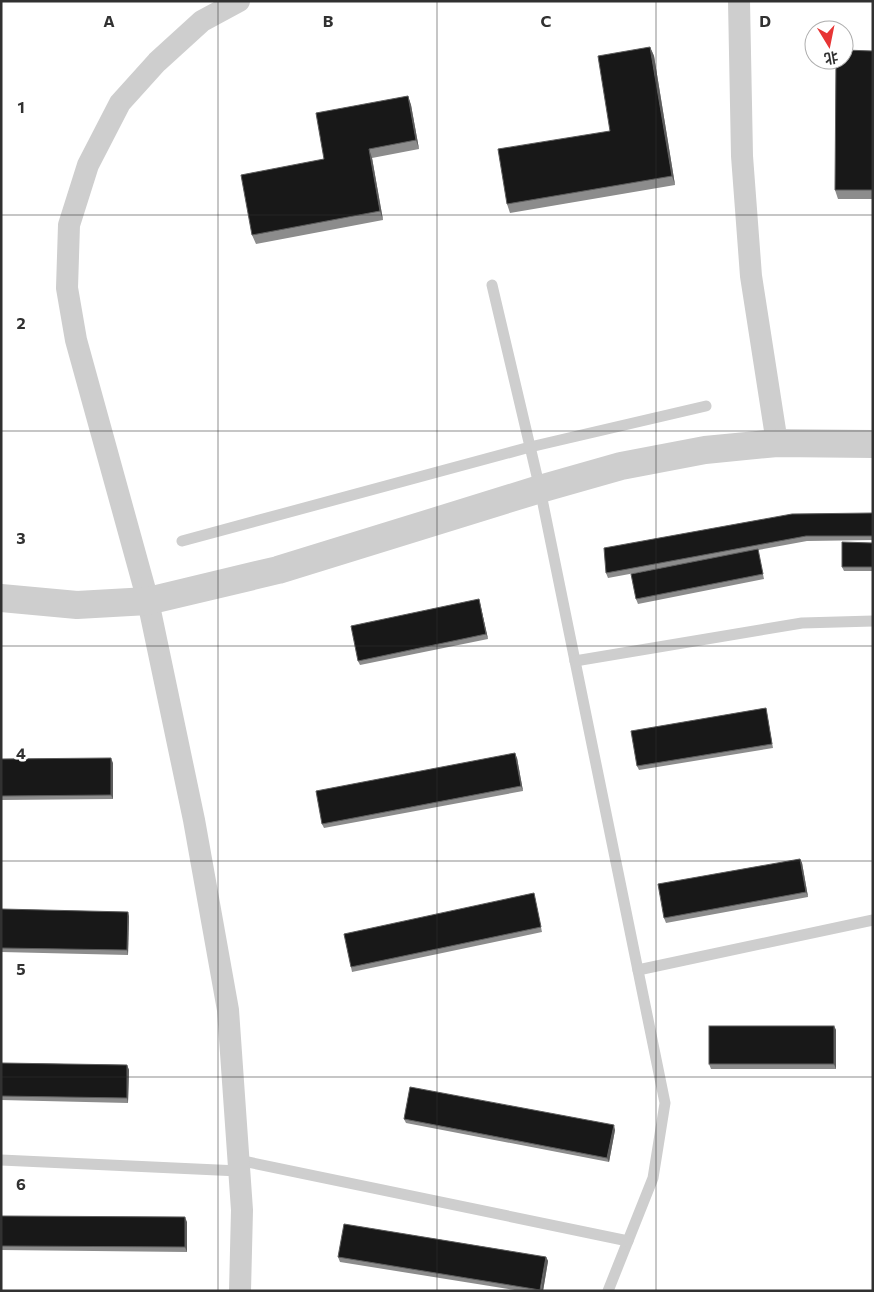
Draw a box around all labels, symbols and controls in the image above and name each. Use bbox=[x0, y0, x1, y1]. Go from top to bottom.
text: A bbox=[103, 11, 115, 30]
text: B bbox=[323, 11, 334, 30]
text: C bbox=[541, 11, 552, 30]
text: D bbox=[759, 11, 771, 30]
north arrow bbox=[804, 20, 854, 70]
text: 北 bbox=[823, 49, 840, 68]
text: 1 bbox=[17, 97, 25, 116]
text: 2 bbox=[16, 313, 26, 332]
text: 3 bbox=[16, 528, 26, 547]
text: 4 bbox=[16, 743, 26, 762]
text: 5 bbox=[16, 959, 26, 978]
text: 6 bbox=[16, 1174, 26, 1193]

